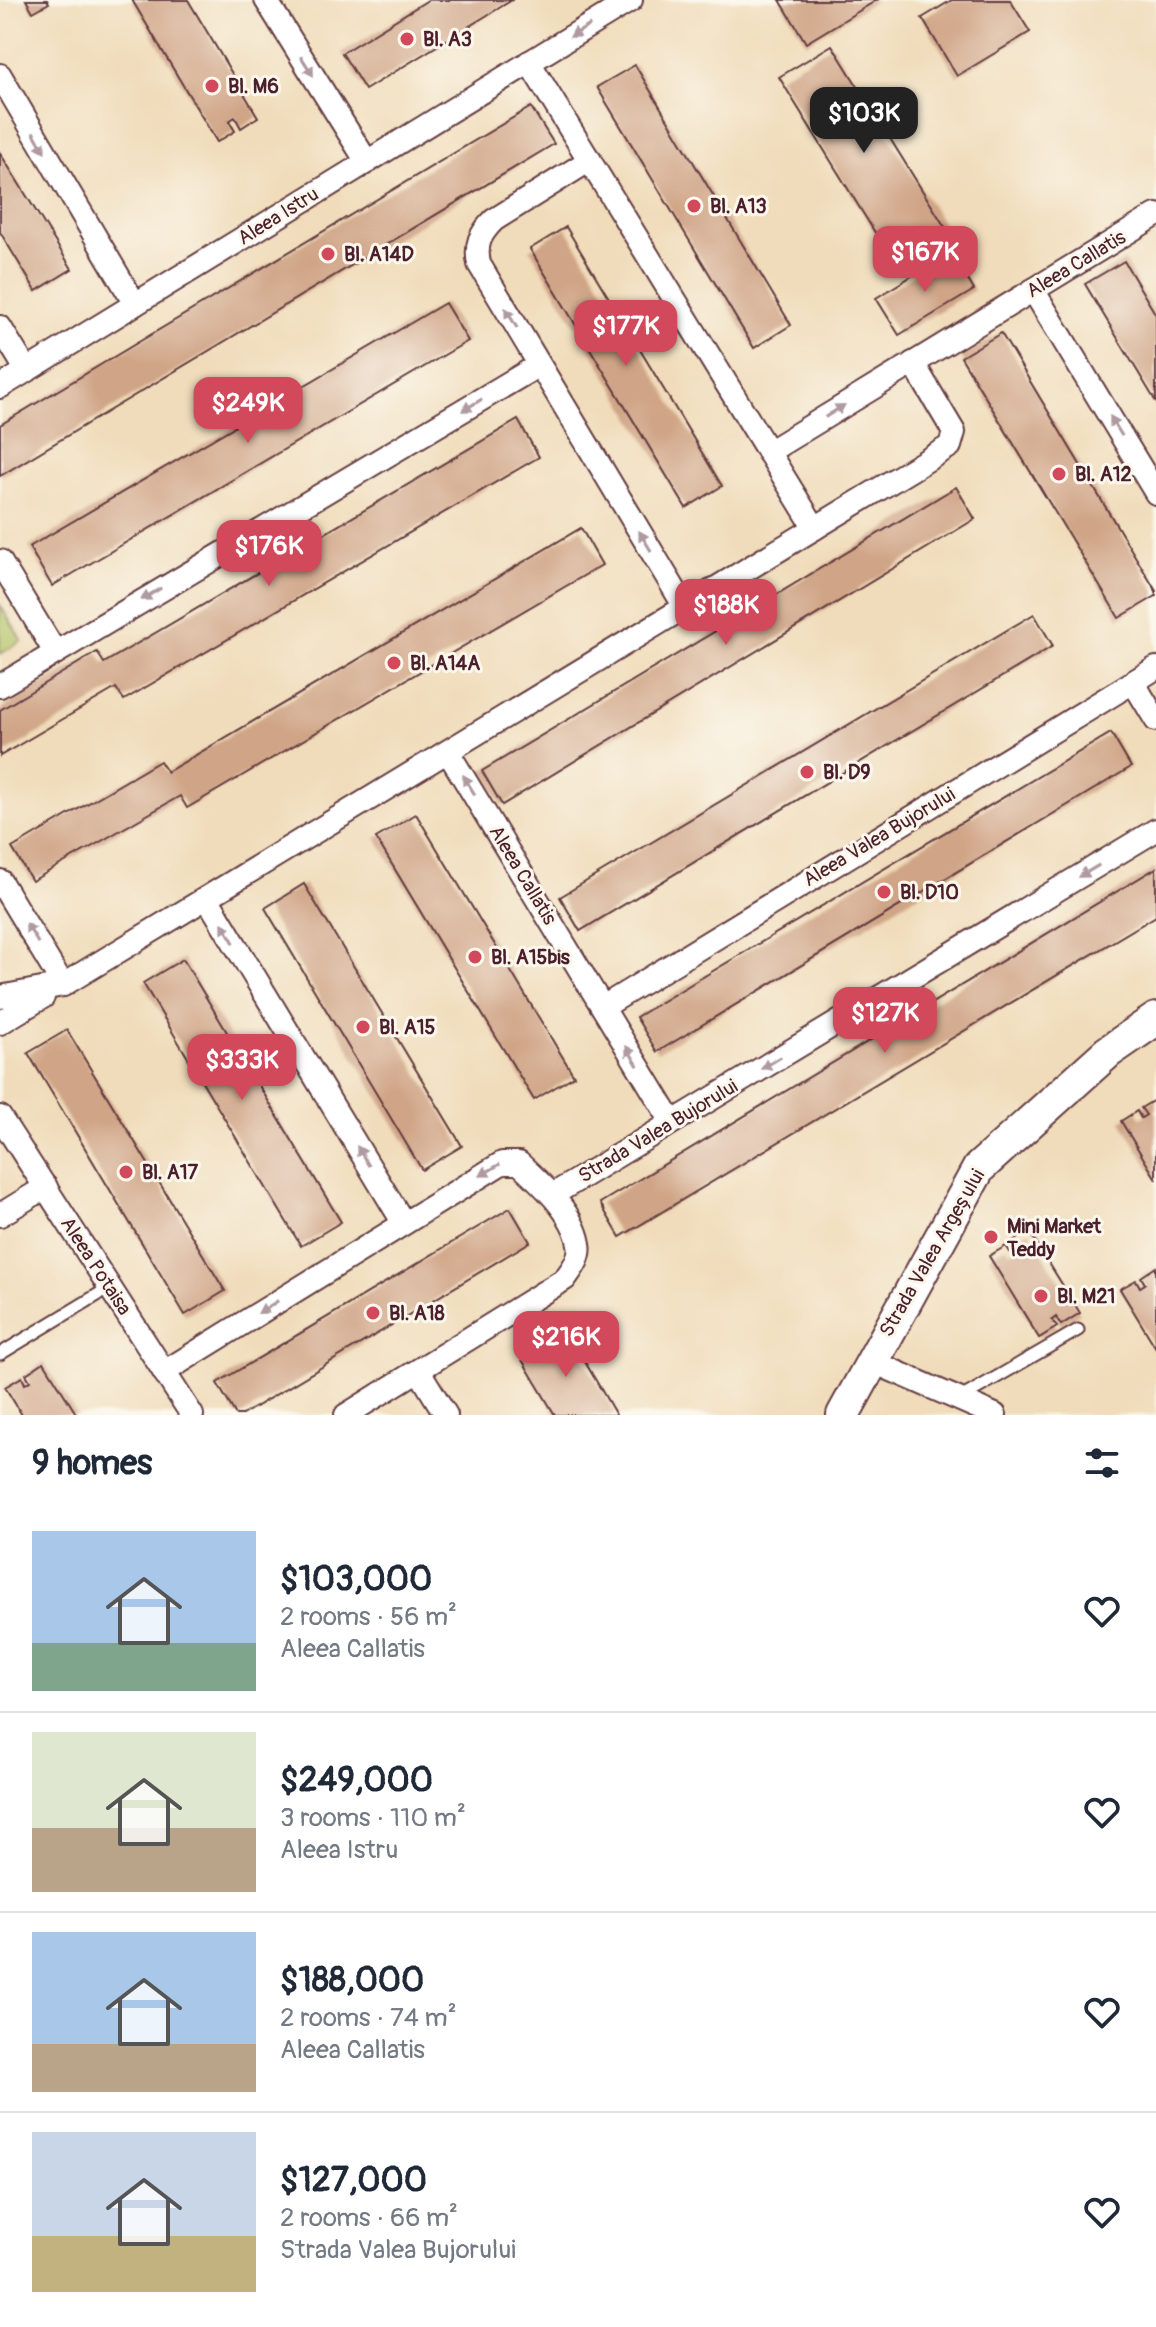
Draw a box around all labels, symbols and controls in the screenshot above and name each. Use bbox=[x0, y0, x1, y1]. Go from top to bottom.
one-way arrow bbox=[569, 24, 591, 38]
place label: Bl. A3 bbox=[423, 27, 472, 52]
marker: Bl. A3 bbox=[398, 30, 416, 48]
one-way arrow bbox=[300, 55, 314, 77]
place label: Bl. M6 bbox=[228, 74, 279, 99]
marker: Bl. M6 bbox=[203, 77, 221, 95]
pin: $103K bbox=[808, 87, 920, 155]
text: $103K bbox=[828, 97, 900, 129]
one-way arrow bbox=[32, 131, 46, 153]
street label: Aleea Istru bbox=[233, 181, 323, 251]
place label: Bl. A13 bbox=[710, 194, 767, 219]
marker: Bl. A13 bbox=[685, 197, 703, 215]
street label: Aleea Callatis bbox=[1022, 225, 1130, 303]
pin: $167K bbox=[869, 226, 981, 294]
text: $167K bbox=[891, 236, 959, 268]
place label: Bl. A14D bbox=[344, 242, 414, 267]
marker: Bl. A14D bbox=[319, 245, 337, 263]
pin: $177K bbox=[570, 300, 682, 368]
one-way arrow bbox=[504, 307, 518, 329]
text: $177K bbox=[592, 310, 660, 342]
pin: $249K bbox=[192, 377, 304, 445]
text: $249K bbox=[212, 387, 284, 419]
one-way arrow bbox=[460, 398, 483, 412]
one-way arrow bbox=[824, 404, 846, 418]
one-way arrow bbox=[1109, 415, 1123, 437]
place label: Bl. A12 bbox=[1075, 462, 1132, 487]
marker: Bl. A12 bbox=[1050, 465, 1068, 483]
pin: $176K bbox=[213, 520, 325, 588]
text: $176K bbox=[235, 530, 303, 562]
one-way arrow bbox=[638, 530, 652, 552]
pin: $188K bbox=[670, 579, 782, 647]
one-way arrow bbox=[140, 587, 163, 601]
text: $188K bbox=[693, 589, 759, 621]
place label: Bl. A14A bbox=[410, 651, 480, 676]
marker: Bl. A14A bbox=[385, 654, 403, 672]
place label: Bl. D9 bbox=[823, 760, 871, 785]
marker: Bl. D9 bbox=[798, 763, 816, 781]
one-way arrow bbox=[462, 774, 476, 796]
street label: Aleea Valea Bujorului bbox=[798, 782, 960, 892]
street label: Aleea Callatis bbox=[484, 821, 562, 929]
one-way arrow bbox=[1078, 863, 1100, 877]
place label: Bl. D10 bbox=[900, 880, 959, 905]
marker: Bl. D10 bbox=[875, 883, 893, 901]
one-way arrow bbox=[25, 922, 39, 944]
one-way arrow bbox=[222, 922, 236, 944]
place label: Bl. A15bis bbox=[491, 945, 570, 970]
marker: Bl. A15bis bbox=[466, 948, 484, 966]
pin: $127K bbox=[829, 987, 941, 1055]
text: $127K bbox=[851, 997, 919, 1029]
place label: Bl. A15 bbox=[379, 1015, 436, 1040]
marker: Bl. A15 bbox=[354, 1018, 372, 1036]
pin: $333K bbox=[186, 1034, 298, 1102]
text: $333K bbox=[205, 1044, 279, 1076]
one-way arrow bbox=[625, 1045, 639, 1067]
one-way arrow bbox=[760, 1056, 782, 1070]
street label: Strada Valea Bujorului bbox=[574, 1074, 742, 1188]
one-way arrow bbox=[355, 1145, 370, 1166]
place label: Bl. A17 bbox=[142, 1160, 199, 1185]
marker: Bl. A17 bbox=[117, 1163, 135, 1181]
one-way arrow bbox=[479, 1163, 501, 1177]
street label: Strada Valea Argeșului bbox=[874, 1165, 990, 1341]
street label: Aleea Potaisa bbox=[55, 1212, 137, 1320]
place label: Mini Market Teddy bbox=[1006, 1214, 1102, 1262]
marker: Mini Market Teddy bbox=[982, 1228, 1000, 1246]
place label: Bl. M21 bbox=[1057, 1284, 1115, 1309]
marker: Bl. M21 bbox=[1032, 1287, 1050, 1305]
one-way arrow bbox=[257, 1299, 279, 1313]
place label: Bl. A18 bbox=[389, 1301, 445, 1326]
marker: Bl. A18 bbox=[364, 1304, 382, 1322]
pin: $216K bbox=[510, 1311, 622, 1379]
text: $216K bbox=[531, 1321, 601, 1353]
icon: filters bbox=[1080, 1441, 1124, 1485]
text: 9 homes bbox=[32, 1442, 152, 1485]
text: $103,000 bbox=[280, 1558, 432, 1601]
icon: home bbox=[96, 1563, 192, 1659]
icon: heart bbox=[1080, 1589, 1124, 1633]
text: 2 rooms · 56 m² bbox=[280, 1601, 457, 1633]
text: Aleea Callatis bbox=[280, 1633, 425, 1665]
text: $249,000 bbox=[280, 1759, 433, 1802]
icon: home bbox=[96, 1764, 192, 1860]
icon: heart bbox=[1080, 1790, 1124, 1834]
text: 3 rooms · 110 m² bbox=[280, 1802, 466, 1834]
text: Aleea Istru bbox=[280, 1834, 398, 1866]
text: $188,000 bbox=[280, 1959, 424, 2002]
icon: home bbox=[96, 1964, 192, 2060]
icon: heart bbox=[1080, 1990, 1124, 2034]
text: 2 rooms · 74 m² bbox=[280, 2002, 457, 2034]
text: Aleea Callatis bbox=[280, 2034, 425, 2066]
text: $127,000 bbox=[280, 2159, 427, 2202]
icon: home bbox=[96, 2164, 192, 2260]
icon: heart bbox=[1080, 2190, 1124, 2234]
text: 2 rooms · 66 m² bbox=[280, 2202, 458, 2234]
text: Strada Valea Bujorului bbox=[280, 2234, 516, 2266]

